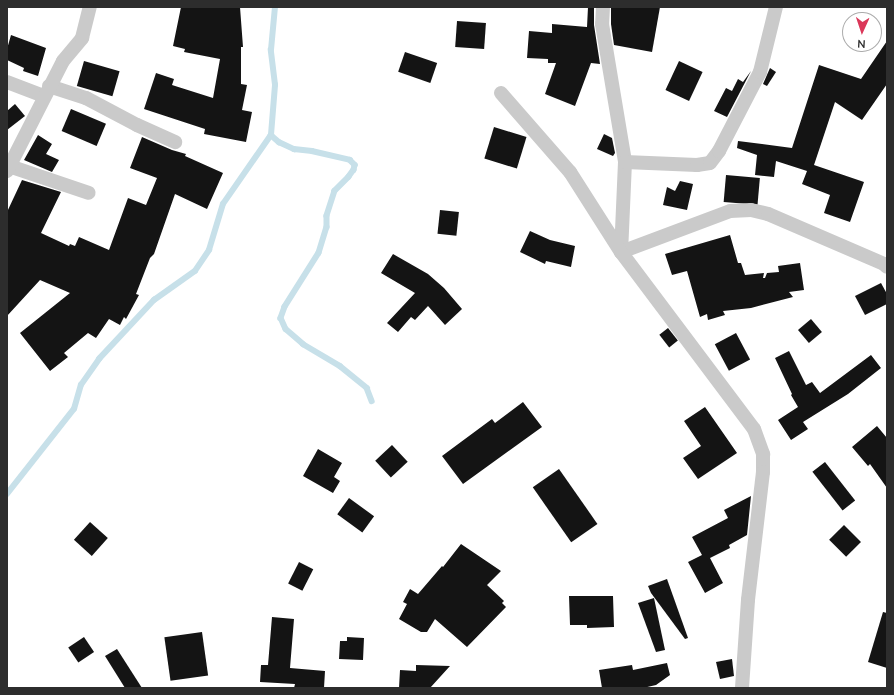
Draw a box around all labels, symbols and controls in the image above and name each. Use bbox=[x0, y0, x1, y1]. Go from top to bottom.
north arrow bbox=[842, 12, 882, 52]
text: N bbox=[857, 36, 866, 51]

